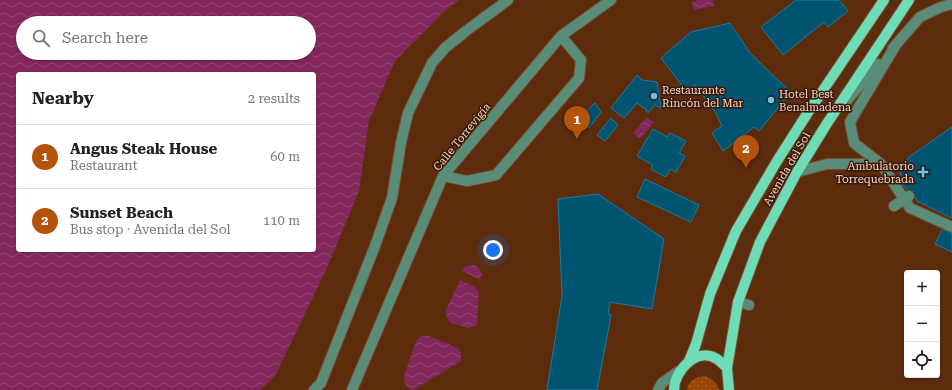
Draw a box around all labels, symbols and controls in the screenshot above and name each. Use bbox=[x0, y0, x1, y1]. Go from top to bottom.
search box bbox=[16, 16, 316, 60]
icon: search bbox=[30, 27, 52, 49]
text: Search here bbox=[62, 29, 148, 47]
place label: Restaurante Rincón del Mar bbox=[662, 84, 744, 110]
text: Nearby bbox=[32, 88, 94, 108]
place label: Hotel Best Benalmadena bbox=[779, 88, 851, 114]
text: 2 results bbox=[248, 91, 300, 106]
marker: Restaurante Rincón del Mar bbox=[649, 91, 659, 101]
marker: Hotel Best Benalmadena bbox=[766, 95, 776, 105]
street label: Calle Torrevigía bbox=[431, 101, 493, 173]
pin: 1 bbox=[564, 106, 590, 139]
street label: Avenida del Sol bbox=[761, 130, 813, 208]
pin: 2 bbox=[733, 135, 759, 168]
text: Angus Steak House bbox=[70, 140, 217, 158]
text: 1 bbox=[41, 149, 49, 164]
text: 60 m bbox=[270, 149, 300, 164]
text: Restaurant bbox=[70, 158, 138, 173]
place label: Ambulatorio Torrequebrada bbox=[835, 160, 914, 186]
marker: Ambulatorio Torrequebrada bbox=[917, 166, 929, 178]
text: Sunset Beach bbox=[70, 204, 173, 222]
text: 2 bbox=[41, 213, 49, 228]
text: 110 m bbox=[263, 213, 300, 228]
text: Bus stop · Avenida del Sol bbox=[70, 222, 231, 237]
your location bbox=[483, 240, 503, 260]
map controls bbox=[904, 270, 940, 378]
button: + bbox=[904, 270, 940, 306]
button: − bbox=[904, 306, 940, 342]
button: locate bbox=[904, 342, 940, 378]

